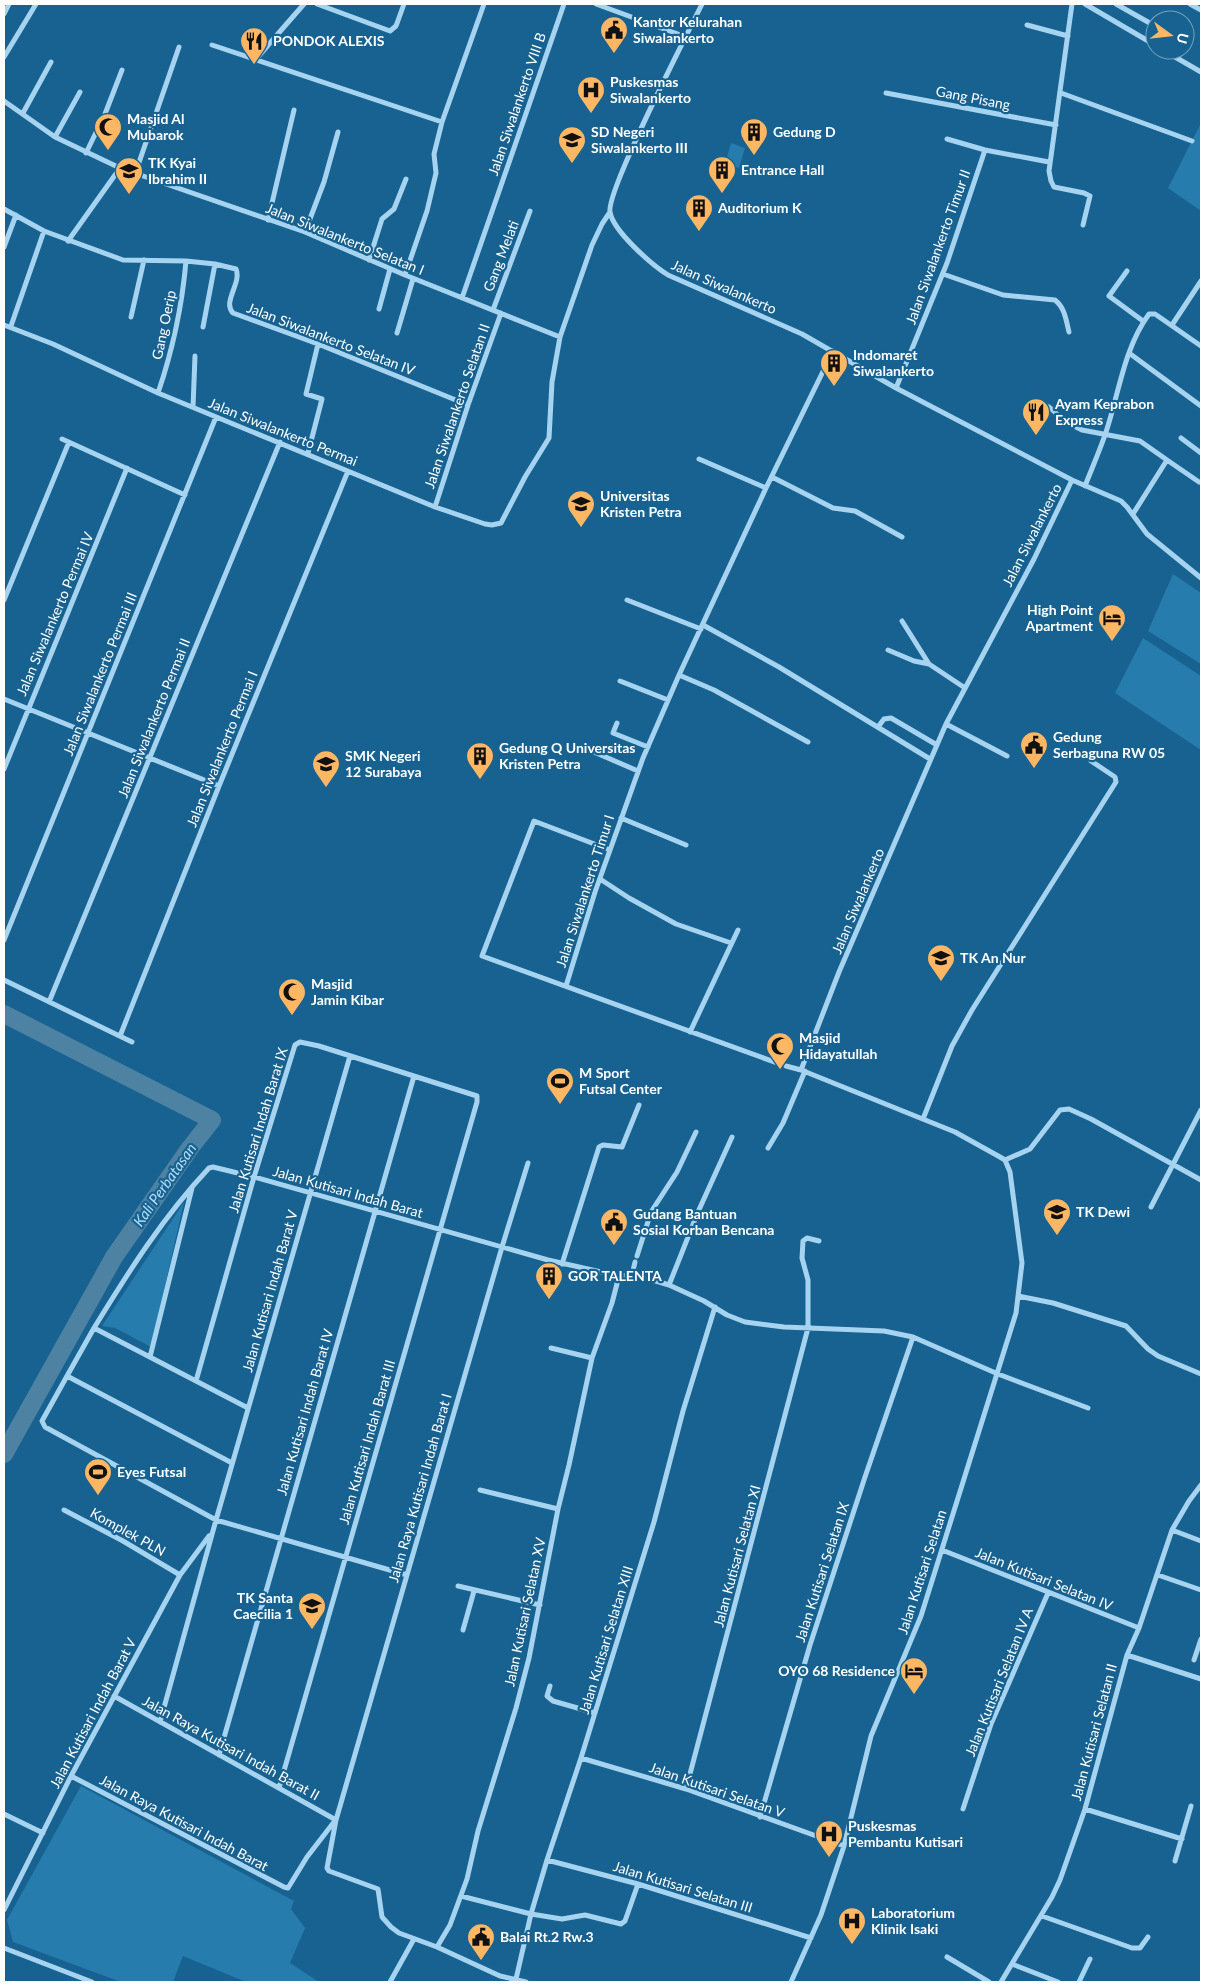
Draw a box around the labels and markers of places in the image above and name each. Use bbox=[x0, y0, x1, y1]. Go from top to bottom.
place label: Kantor Kelurahan Siwalankerto bbox=[633, 13, 742, 46]
public building icon: Kantor Kelurahan Siwalankerto bbox=[599, 15, 629, 54]
restaurant icon: PONDOK ALEXIS bbox=[239, 26, 269, 65]
place label: PONDOK ALEXIS bbox=[273, 32, 385, 49]
place label: Puskesmas Siwalankerto bbox=[610, 73, 691, 106]
hospital icon: Puskesmas Siwalankerto bbox=[576, 75, 606, 114]
place label: Masjid Al Mubarok bbox=[127, 110, 184, 143]
mosque icon: Masjid Al Mubarok bbox=[93, 112, 123, 151]
building icon: Gedung D bbox=[739, 117, 769, 156]
place label: SD Negeri Siwalankerto III bbox=[591, 123, 688, 156]
place label: Gedung D bbox=[773, 123, 836, 140]
school or university icon: SD Negeri Siwalankerto III bbox=[557, 125, 587, 164]
place label: TK Kyai Ibrahim II bbox=[148, 154, 207, 187]
building icon: Entrance Hall bbox=[707, 155, 737, 194]
school or university icon: TK Kyai Ibrahim II bbox=[114, 156, 144, 195]
place label: Entrance Hall bbox=[741, 161, 824, 178]
building icon: Auditorium K bbox=[684, 193, 714, 232]
place label: Auditorium K bbox=[717, 199, 802, 216]
place label: Indomaret Siwalankerto bbox=[853, 346, 934, 379]
building icon: Indomaret Siwalankerto bbox=[819, 348, 849, 387]
place label: Ayam Keprabon Express bbox=[1054, 395, 1154, 428]
restaurant icon: Ayam Keprabon Express bbox=[1021, 397, 1051, 436]
place label: Universitas Kristen Petra bbox=[600, 487, 682, 520]
school or university icon: Universitas Kristen Petra bbox=[566, 489, 596, 528]
place label: High Point Apartment bbox=[1025, 601, 1094, 634]
hotel icon: High Point Apartment bbox=[1097, 603, 1127, 642]
place label: Gedung Serbaguna RW 05 bbox=[1053, 728, 1165, 761]
public building icon: Gedung Serbaguna RW 05 bbox=[1019, 730, 1049, 769]
place label: Gedung Q Universitas Kristen Petra bbox=[499, 739, 635, 772]
building icon: Gedung Q Universitas Kristen Petra bbox=[465, 741, 495, 780]
place label: SMK Negeri 12 Surabaya bbox=[345, 747, 422, 780]
school or university icon: SMK Negeri 12 Surabaya bbox=[311, 749, 341, 788]
school or university icon: TK An Nur bbox=[926, 943, 956, 982]
place label: TK An Nur bbox=[960, 949, 1026, 966]
place label: Masjid Jamin Kibar bbox=[311, 975, 385, 1008]
mosque icon: Masjid Jamin Kibar bbox=[277, 977, 307, 1016]
place label: Masjid Hidayatullah bbox=[799, 1029, 877, 1062]
mosque icon: Masjid Hidayatullah bbox=[765, 1031, 795, 1070]
place label: M Sport Futsal Center bbox=[579, 1064, 663, 1097]
sports icon: M Sport Futsal Center bbox=[545, 1066, 575, 1105]
school or university icon: TK Dewi bbox=[1042, 1197, 1072, 1236]
place label: TK Dewi bbox=[1076, 1203, 1130, 1220]
place label: Gudang Bantuan Sosial Korban Bencana bbox=[633, 1205, 774, 1238]
public building icon: Gudang Bantuan Sosial Korban Bencana bbox=[599, 1207, 629, 1246]
building icon: GOR TALENTA bbox=[534, 1261, 564, 1300]
place label: GOR TALENTA bbox=[568, 1267, 662, 1284]
sports icon: Eyes Futsal bbox=[83, 1457, 113, 1496]
place label: Eyes Futsal bbox=[117, 1463, 186, 1480]
place label: TK Santa Caecilia 1 bbox=[233, 1589, 293, 1622]
school or university icon: TK Santa Caecilia 1 bbox=[297, 1591, 327, 1630]
hotel icon: OYO 68 Residence bbox=[899, 1656, 929, 1695]
place label: OYO 68 Residence bbox=[778, 1662, 896, 1679]
place label: Puskesmas Pembantu Kutisari bbox=[848, 1817, 963, 1850]
hospital icon: Puskesmas Pembantu Kutisari bbox=[814, 1819, 844, 1858]
place label: Laboratorium Klinik Isaki bbox=[871, 1904, 955, 1937]
hospital icon: Laboratorium Klinik Isaki bbox=[837, 1906, 867, 1945]
public building icon: Balai Rt.2 Rw.3 bbox=[466, 1922, 496, 1961]
place label: Balai Rt.2 Rw.3 bbox=[500, 1928, 594, 1945]

